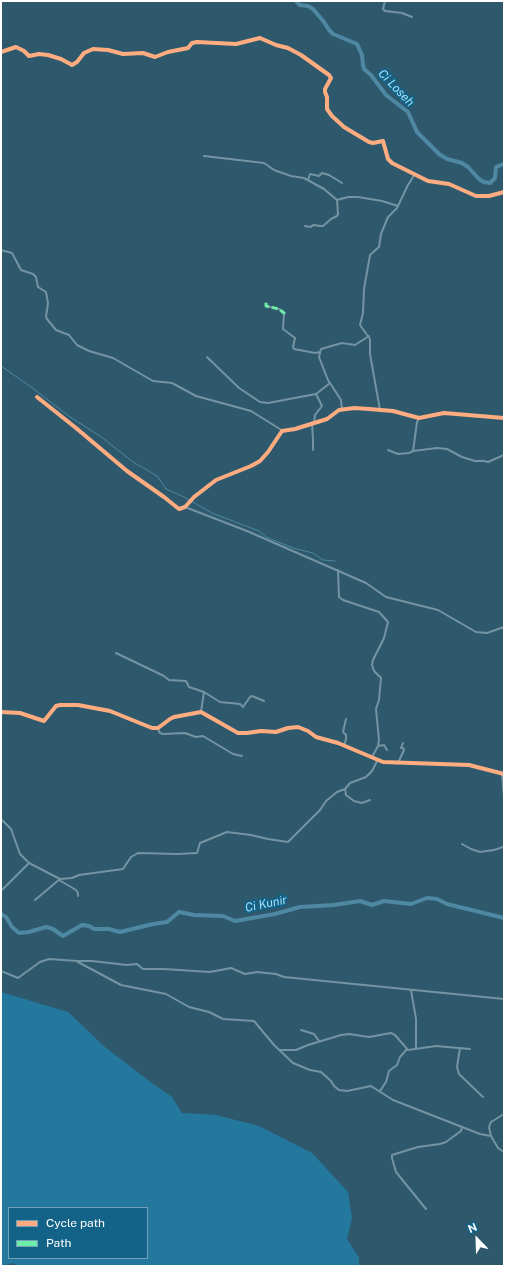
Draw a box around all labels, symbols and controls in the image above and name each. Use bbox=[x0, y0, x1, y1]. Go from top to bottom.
water label: Ci Loseh bbox=[375, 66, 417, 110]
water label: Ci Kunir bbox=[244, 893, 288, 915]
legend bbox=[8, 1207, 148, 1259]
text: Cycle path bbox=[46, 1216, 105, 1230]
north arrow bbox=[457, 1219, 497, 1259]
text: N bbox=[466, 1221, 479, 1235]
text: Path bbox=[46, 1236, 72, 1250]

